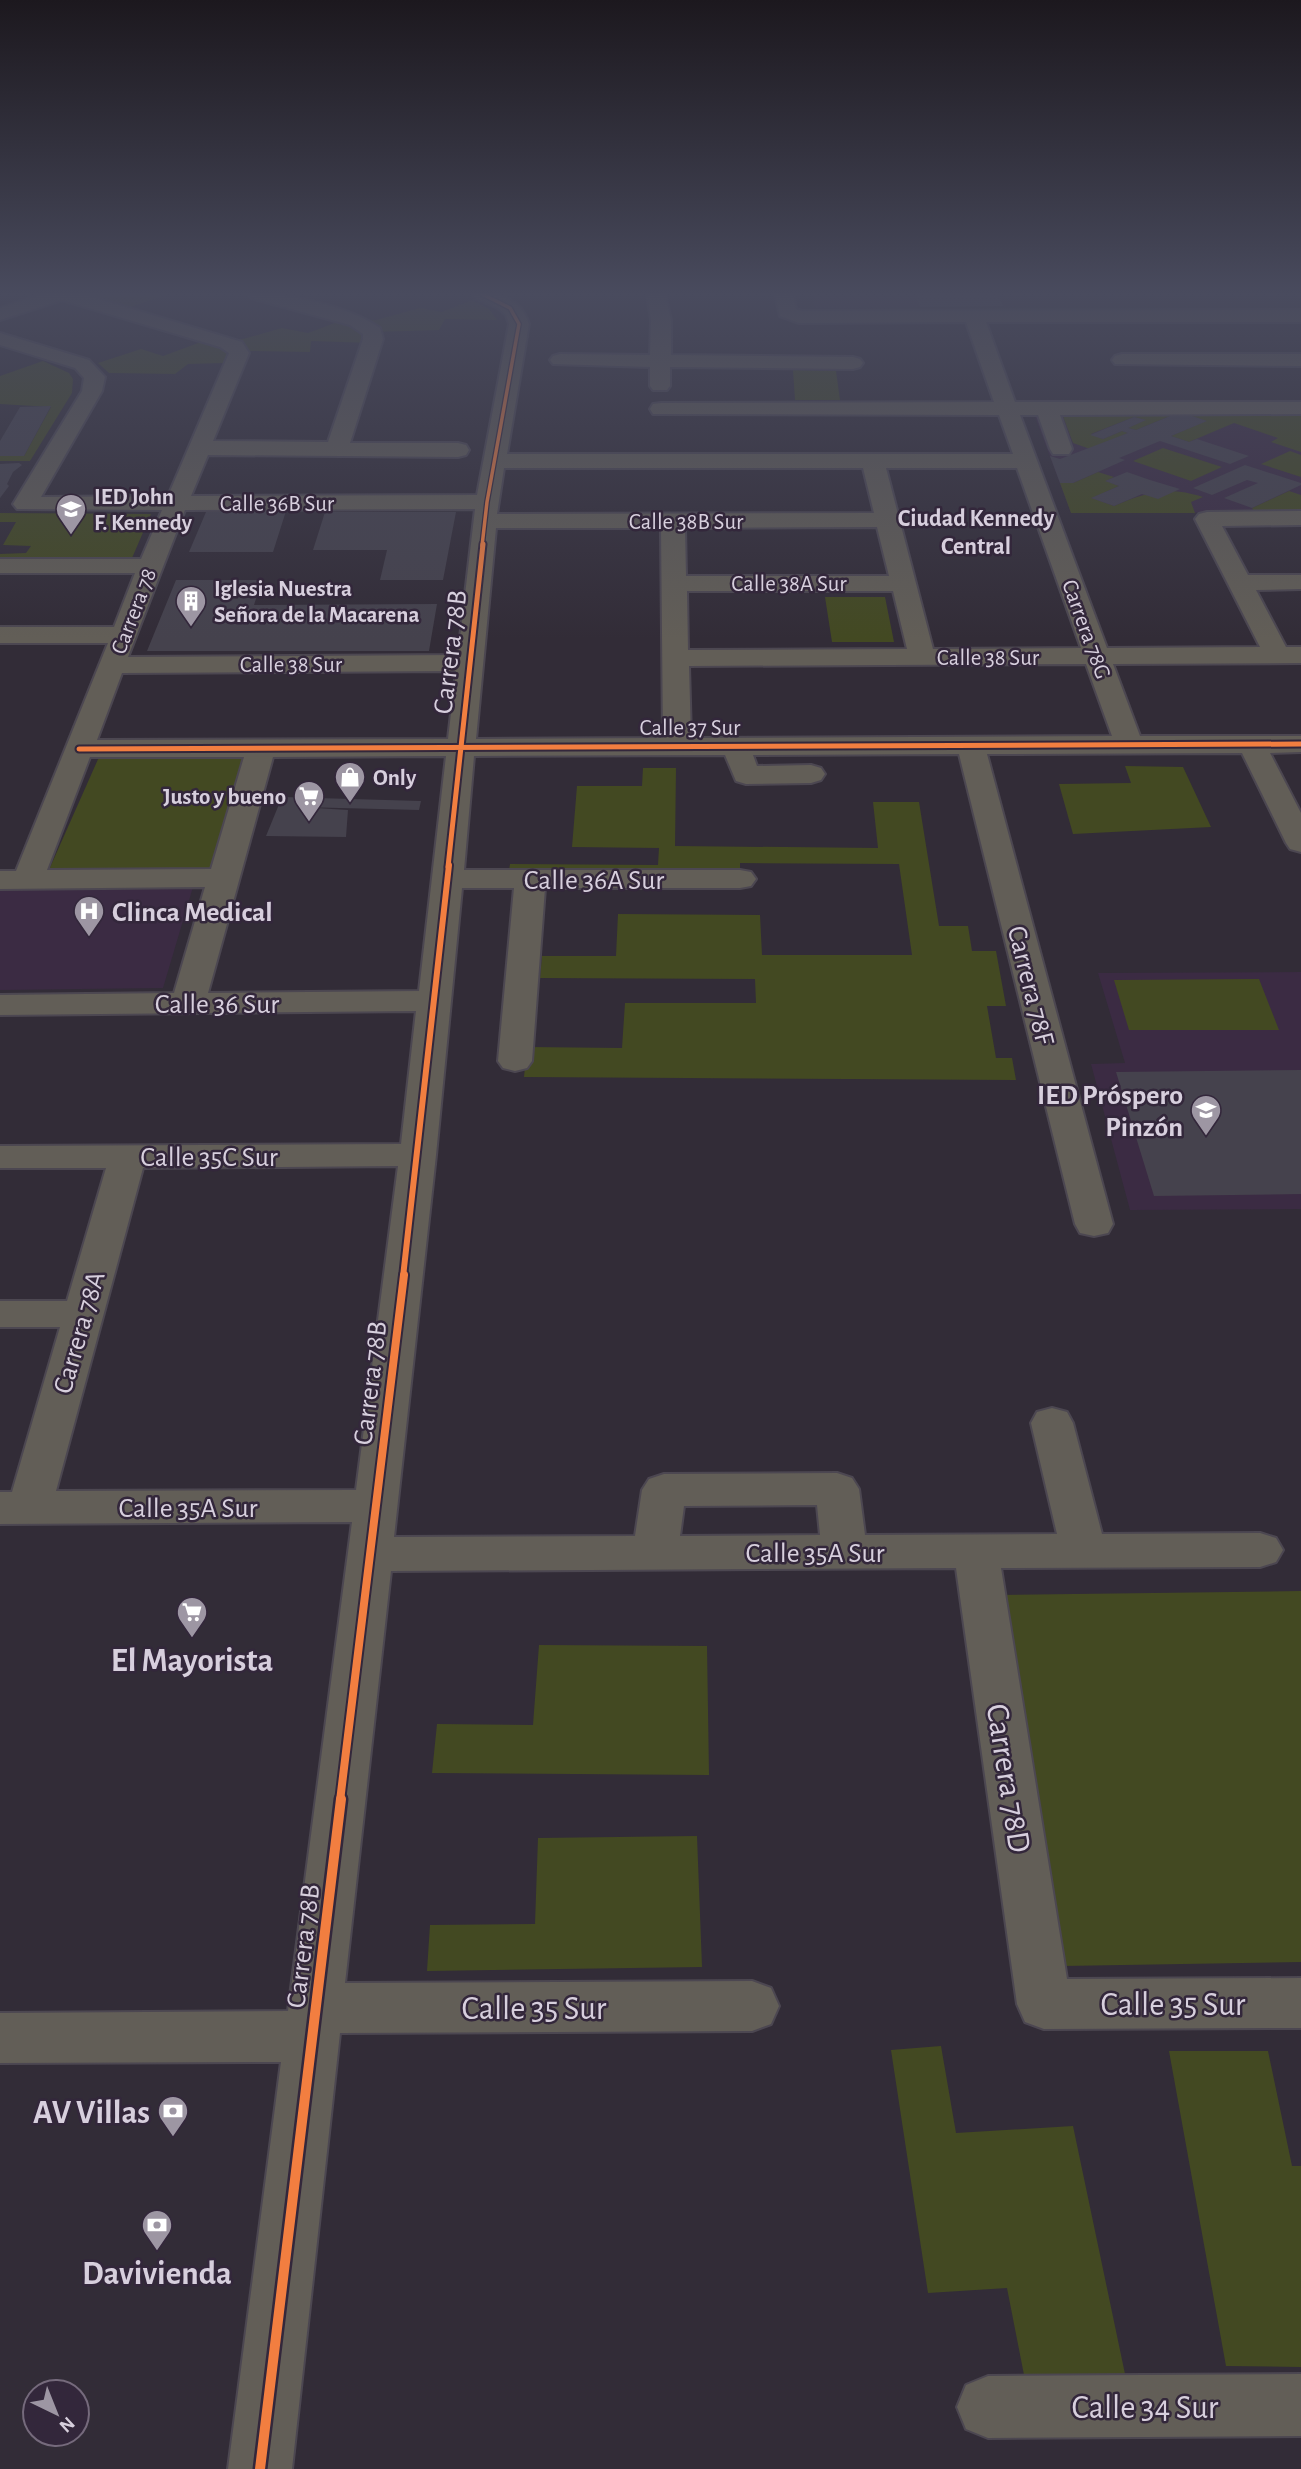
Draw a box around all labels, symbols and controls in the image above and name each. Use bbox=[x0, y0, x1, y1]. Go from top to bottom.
place label: IED John F. Kennedy bbox=[94, 486, 193, 535]
school or university icon: IED John F. Kennedy bbox=[54, 492, 88, 536]
street label: Calle 36B Sur bbox=[220, 493, 335, 516]
district label: Ciudad Kennedy Central bbox=[898, 507, 1054, 559]
street label: Calle 38B Sur bbox=[629, 511, 744, 534]
street label: Carrera 78 bbox=[108, 565, 161, 658]
street label: Calle 38A Sur bbox=[731, 573, 847, 596]
street label: Carrera 78G bbox=[1057, 577, 1114, 682]
place label: Iglesia Nuestra Señora de la Macarena bbox=[214, 578, 419, 627]
building icon: Iglesia Nuestra Señora de la Macarena bbox=[174, 584, 208, 628]
street label: Carrera 78B bbox=[430, 589, 472, 716]
street label: Calle 38 Sur bbox=[937, 647, 1040, 670]
street label: Calle 38 Sur bbox=[240, 654, 343, 677]
street label: Calle 37 Sur bbox=[640, 717, 741, 740]
shop icon: Only bbox=[333, 760, 367, 804]
place label: Only bbox=[373, 767, 417, 790]
supermarket icon: Justo y bueno bbox=[292, 779, 326, 823]
place label: Justo y bueno bbox=[163, 786, 286, 809]
street label: Calle 36A Sur bbox=[524, 867, 664, 895]
hospital icon: Clinca Medical bbox=[72, 894, 106, 938]
place label: Clinca Medical bbox=[112, 899, 273, 927]
street label: Carrera 78F bbox=[1002, 923, 1059, 1049]
street label: Calle 36 Sur bbox=[155, 991, 279, 1019]
place label: IED Próspero Pinzón bbox=[1037, 1082, 1183, 1142]
school or university icon: IED Próspero Pinzón bbox=[1189, 1093, 1223, 1137]
street label: Calle 35C Sur bbox=[140, 1144, 278, 1172]
street label: Carrera 78A bbox=[49, 1268, 111, 1397]
street label: Carrera 78B bbox=[350, 1320, 392, 1447]
street label: Calle 35A Sur bbox=[118, 1495, 258, 1523]
street label: Calle 35A Sur bbox=[745, 1540, 885, 1568]
supermarket icon: El Mayorista bbox=[175, 1595, 209, 1639]
place label: El Mayorista bbox=[111, 1645, 273, 1678]
street label: Carrera 78D bbox=[979, 1702, 1036, 1855]
street label: Carrera 78B bbox=[283, 1883, 325, 2010]
street label: Calle 35 Sur bbox=[1101, 1989, 1246, 2022]
street label: Calle 35 Sur bbox=[462, 1993, 607, 2026]
bank icon: AV Villas bbox=[156, 2094, 190, 2138]
place label: AV Villas bbox=[33, 2097, 150, 2130]
bank icon: Davivienda bbox=[140, 2208, 174, 2252]
place label: Davivienda bbox=[82, 2258, 232, 2291]
north arrow bbox=[21, 2378, 91, 2448]
street label: Calle 34 Sur bbox=[1071, 2392, 1219, 2425]
text: N bbox=[55, 2413, 78, 2436]

